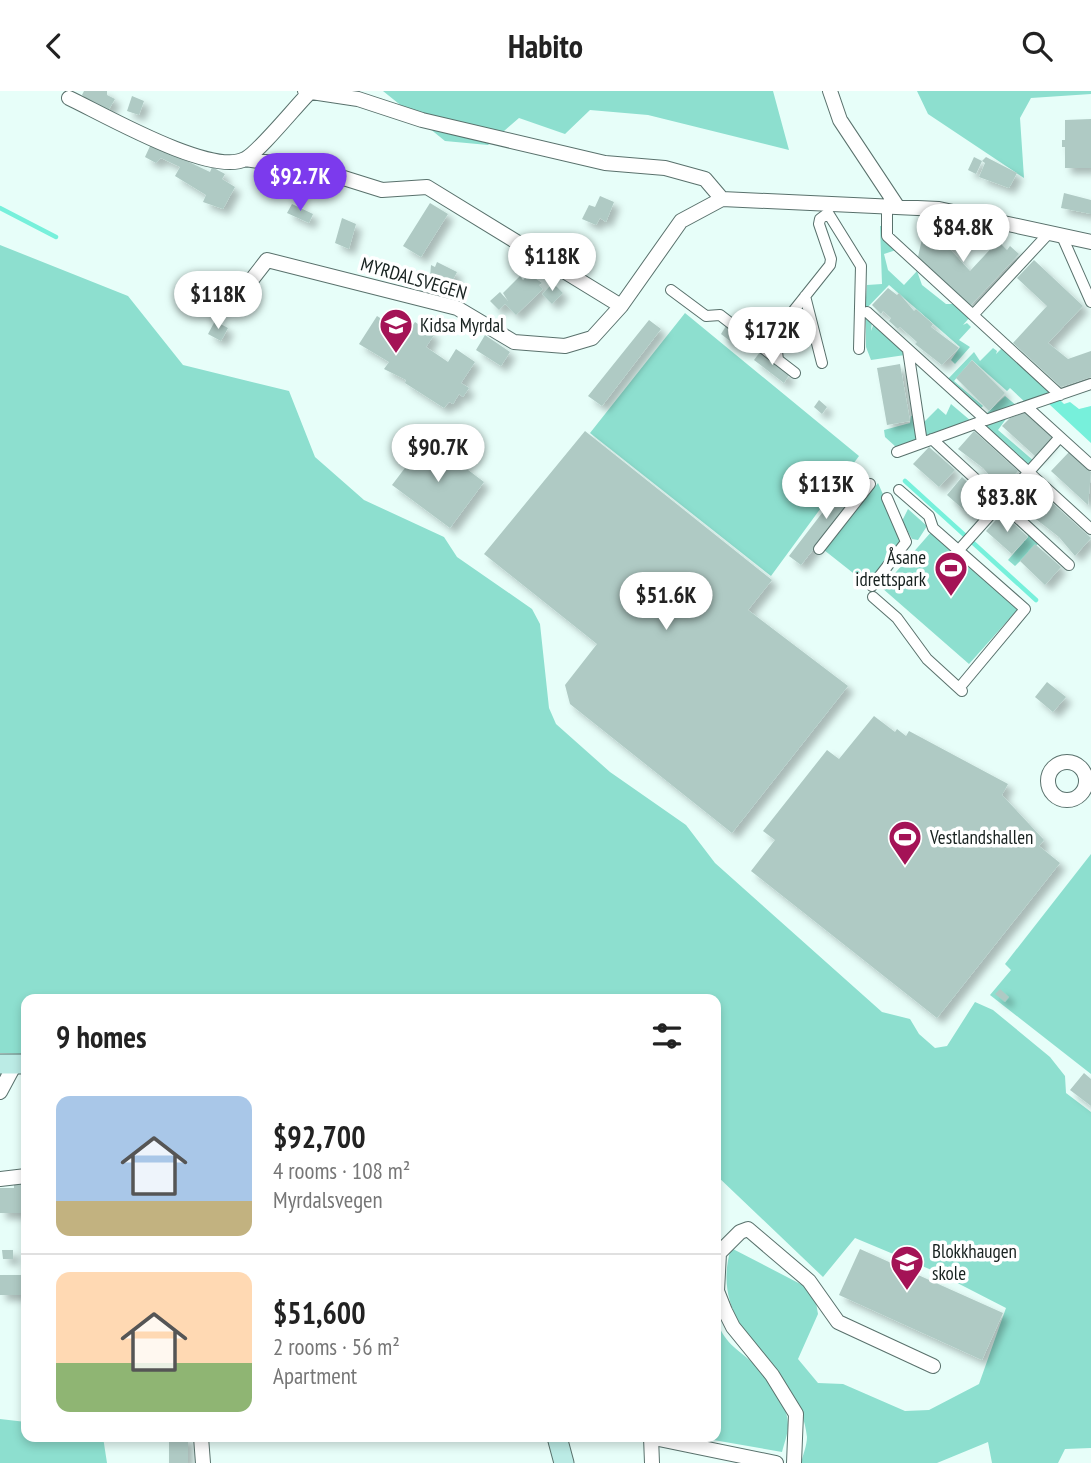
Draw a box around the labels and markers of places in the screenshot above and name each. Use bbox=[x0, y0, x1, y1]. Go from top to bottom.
pin: $92.7K bbox=[243, 153, 357, 213]
pin: $84.8K bbox=[906, 205, 1020, 264]
pin: $118K bbox=[503, 233, 601, 293]
pin: $118K bbox=[169, 271, 267, 331]
school or university icon: Kidsa Myrdal bbox=[377, 306, 415, 355]
pin: $172K bbox=[723, 307, 821, 367]
place label: Kidsa Myrdal bbox=[420, 313, 505, 337]
pin: $90.7K bbox=[381, 425, 495, 484]
pin: $113K bbox=[777, 461, 875, 521]
pin: $83.8K bbox=[950, 475, 1064, 534]
place label: Åsane idrettspark bbox=[855, 545, 927, 591]
sports icon: Åsane idrettspark bbox=[932, 549, 970, 598]
pin: $51.6K bbox=[609, 573, 723, 632]
sports icon: Vestlandshallen bbox=[886, 818, 924, 867]
place label: Vestlandshallen bbox=[929, 825, 1033, 849]
place label: Blokkhaugen skole bbox=[932, 1239, 1017, 1285]
school or university icon: Blokkhaugen skole bbox=[888, 1243, 926, 1292]

